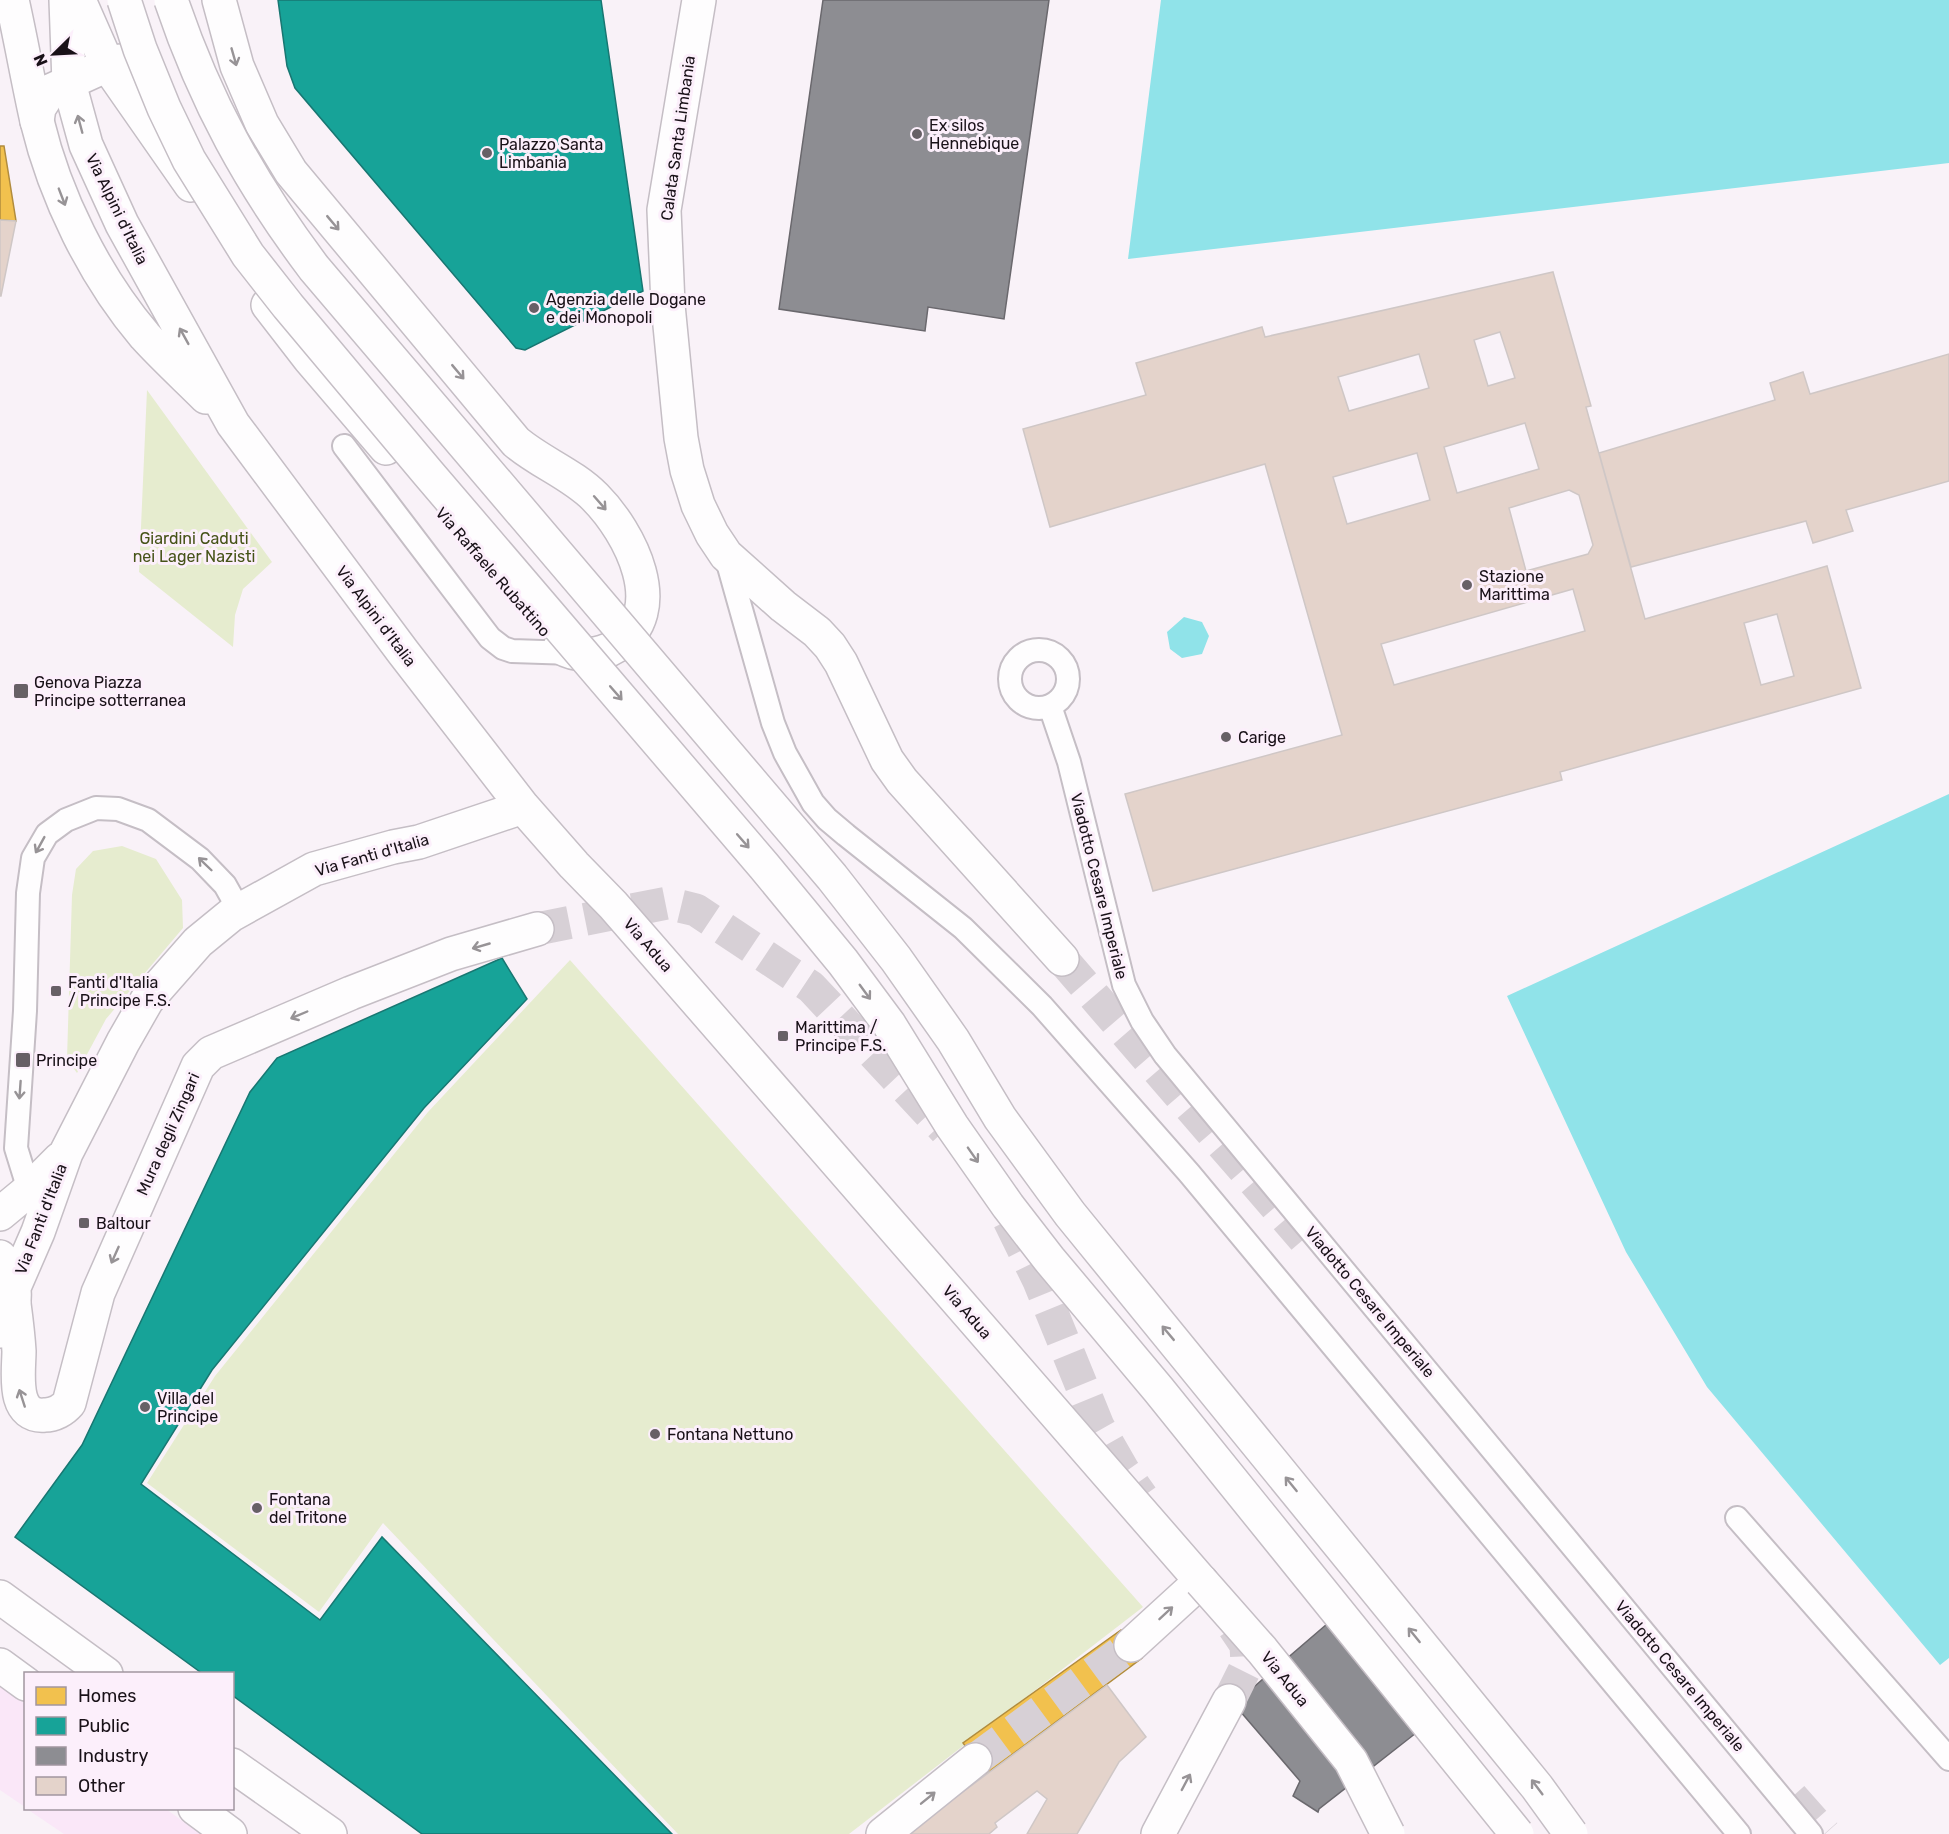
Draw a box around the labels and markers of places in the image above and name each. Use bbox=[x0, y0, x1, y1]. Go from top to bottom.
place label: Ex silos Hennebique bbox=[929, 116, 1019, 153]
marker: Ex silos Hennebique bbox=[910, 127, 924, 141]
place label: Palazzo Santa Limbania bbox=[499, 135, 603, 172]
marker: Palazzo Santa Limbania bbox=[480, 146, 494, 160]
place label: Agenzia delle Dogane e dei Monopoli bbox=[546, 290, 706, 327]
marker: Agenzia delle Dogane e dei Monopoli bbox=[527, 301, 541, 315]
place label: Stazione Marittima bbox=[1479, 567, 1550, 604]
marker: Stazione Marittima bbox=[1460, 578, 1474, 592]
place label: Genova Piazza Principe sotterranea bbox=[34, 673, 186, 710]
marker: Genova Piazza Principe sotterranea bbox=[12, 682, 30, 700]
place label: Carige bbox=[1238, 728, 1286, 747]
marker: Carige bbox=[1219, 730, 1233, 744]
place label: Fanti d'Italia / Principe F.S. bbox=[68, 973, 171, 1010]
marker: Fanti d'Italia / Principe F.S. bbox=[49, 984, 63, 998]
place label: Marittima / Principe F.S. bbox=[795, 1018, 886, 1055]
marker: Marittima / Principe F.S. bbox=[776, 1029, 790, 1043]
marker: Principe bbox=[14, 1051, 32, 1069]
place label: Principe bbox=[36, 1051, 97, 1070]
place label: Baltour bbox=[96, 1214, 151, 1233]
marker: Baltour bbox=[77, 1216, 91, 1230]
place label: Villa del Principe bbox=[157, 1389, 218, 1426]
marker: Villa del Principe bbox=[138, 1400, 152, 1414]
place label: Fontana Nettuno bbox=[667, 1425, 794, 1444]
marker: Fontana Nettuno bbox=[648, 1427, 662, 1441]
place label: Fontana del Tritone bbox=[269, 1490, 347, 1527]
marker: Fontana del Tritone bbox=[250, 1501, 264, 1515]

